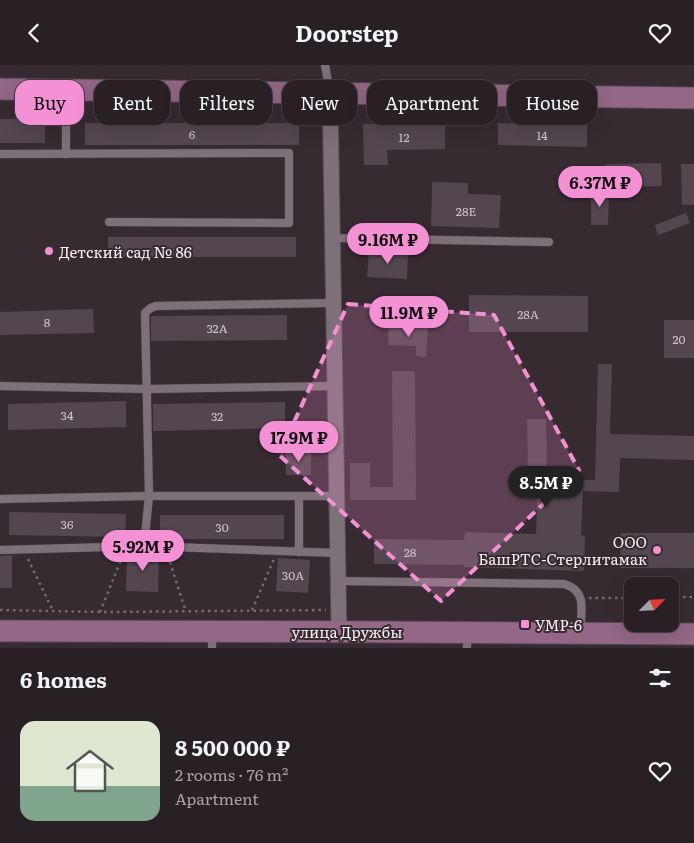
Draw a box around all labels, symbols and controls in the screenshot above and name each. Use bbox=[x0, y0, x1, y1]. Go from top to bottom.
text: Doorstep bbox=[295, 16, 399, 49]
icon: back bbox=[20, 19, 48, 47]
icon: heart bbox=[646, 19, 674, 47]
chip: Buy bbox=[15, 80, 84, 125]
chip: Rent bbox=[94, 80, 170, 125]
chip: Filters bbox=[180, 80, 272, 125]
chip: New bbox=[282, 80, 357, 125]
chip: Apartment bbox=[367, 80, 497, 125]
chip: House bbox=[507, 80, 597, 125]
house number: 6 bbox=[189, 125, 196, 143]
house number: 14 bbox=[536, 126, 548, 144]
house number: 12 bbox=[399, 128, 409, 146]
pin: 6.37M ₽ bbox=[554, 165, 646, 208]
text: 6.37M ₽ bbox=[569, 170, 631, 194]
house number: 28Е bbox=[456, 202, 477, 220]
pin: 9.16M ₽ bbox=[342, 223, 434, 265]
text: 9.16M ₽ bbox=[358, 227, 418, 251]
place label: Детский сад № 86 bbox=[59, 240, 192, 263]
marker: Детский сад № 86 bbox=[43, 245, 55, 257]
pin: 11.9M ₽ bbox=[363, 295, 455, 338]
text: 11.9M ₽ bbox=[380, 300, 438, 324]
house number: 28А bbox=[517, 305, 539, 323]
house number: 8 bbox=[44, 313, 51, 331]
house number: 32А bbox=[206, 319, 228, 337]
house number: 20 bbox=[672, 330, 686, 348]
house number: 34 bbox=[60, 406, 74, 424]
house number: 32 bbox=[211, 407, 223, 425]
pin: 17.9M ₽ bbox=[253, 421, 345, 463]
text: 17.9M ₽ bbox=[270, 425, 328, 449]
pin: 8.5M ₽ bbox=[505, 465, 587, 508]
text: 8.5M ₽ bbox=[519, 470, 573, 494]
house number: 36 bbox=[61, 515, 74, 533]
house number: 30 bbox=[215, 518, 229, 536]
pin: 5.92M ₽ bbox=[97, 529, 189, 572]
place label: ООО БашРТС-Стерлитамак bbox=[478, 530, 647, 570]
text: 5.92M ₽ bbox=[112, 534, 174, 558]
house number: 28 bbox=[404, 543, 417, 561]
marker: ООО БашРТС-Стерлитамак bbox=[651, 544, 663, 556]
house number: 30А bbox=[282, 566, 304, 584]
north arrow bbox=[624, 577, 679, 633]
map controls bbox=[624, 577, 679, 632]
place label: УМР-6 bbox=[535, 613, 582, 636]
marker: УМР-6 bbox=[519, 618, 531, 630]
street label: улица Дружбы bbox=[292, 620, 402, 643]
text: 6 homes bbox=[20, 663, 107, 694]
icon: filters bbox=[646, 664, 674, 692]
text: 8 500 000 ₽ bbox=[175, 731, 290, 762]
icon: home bbox=[60, 741, 120, 801]
icon: heart bbox=[646, 757, 674, 785]
text: 2 rooms · 76 m² bbox=[175, 762, 288, 786]
text: Apartment bbox=[175, 786, 259, 810]

